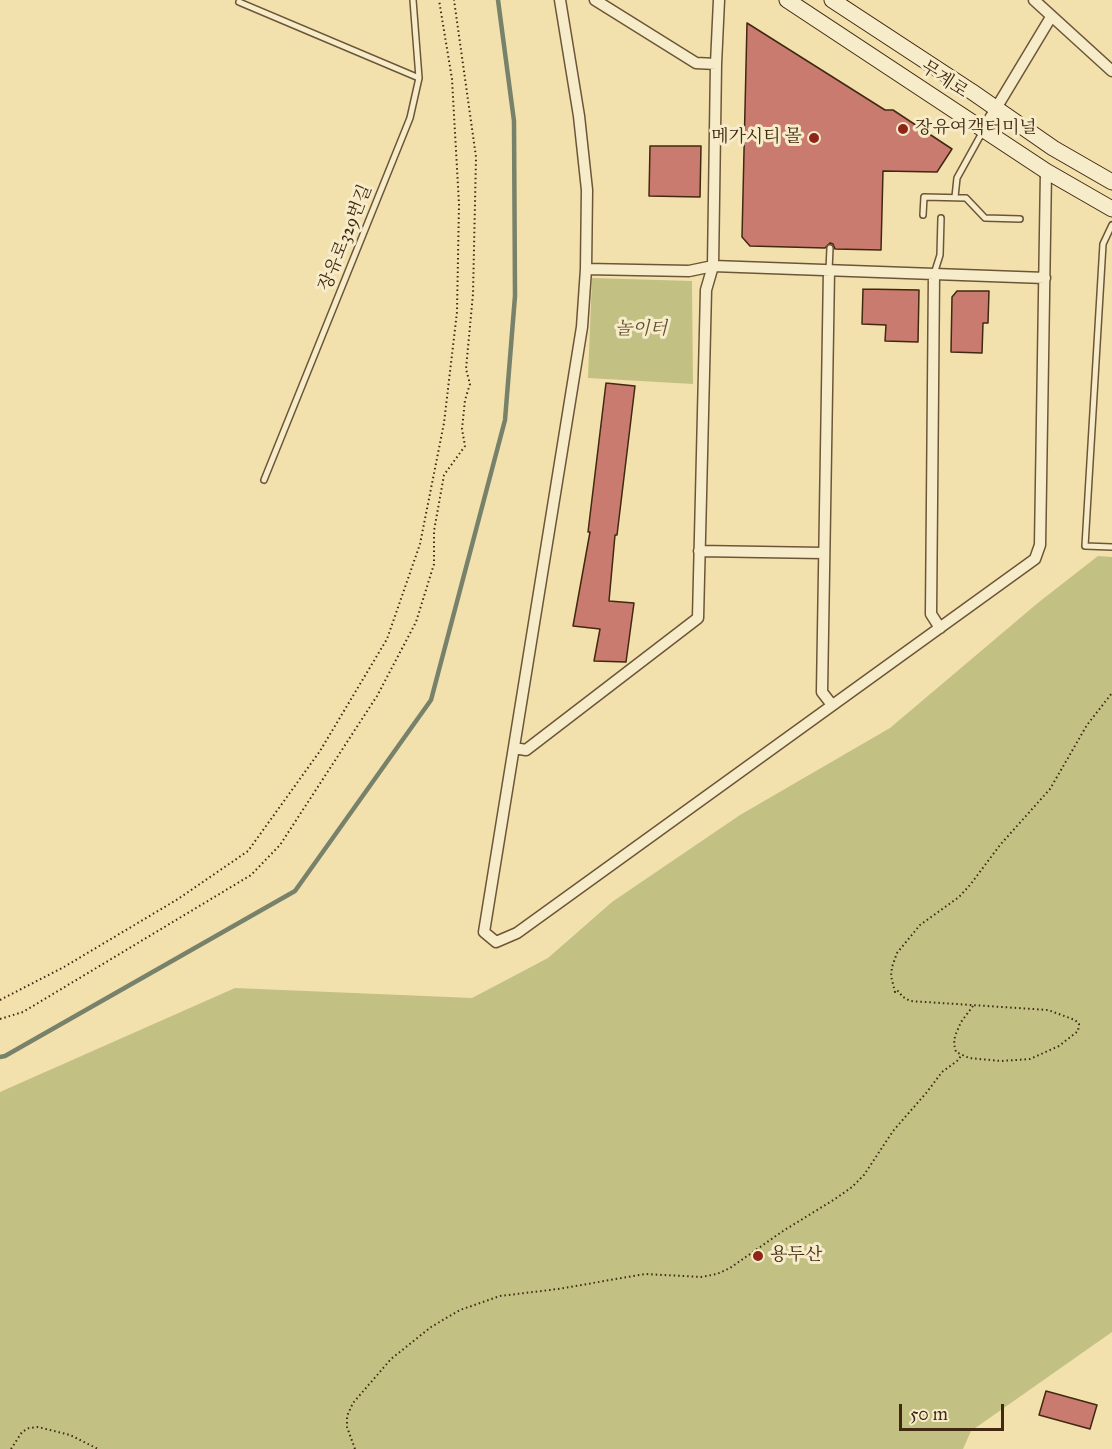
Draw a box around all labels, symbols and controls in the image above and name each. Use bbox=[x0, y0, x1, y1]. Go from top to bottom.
street label: 무계로 bbox=[916, 57, 972, 103]
place label: 장유여객터미널 bbox=[915, 118, 1037, 140]
marker: 장유여객터미널 bbox=[896, 122, 910, 136]
place label: 메가시티 몰 bbox=[711, 127, 802, 149]
marker: 메가시티 몰 bbox=[807, 131, 821, 145]
street label: 장유로329번길 bbox=[315, 182, 377, 294]
park label: 놀이터 bbox=[615, 319, 667, 341]
place label: 용두산 bbox=[770, 1245, 822, 1267]
marker: 용두산 bbox=[751, 1249, 765, 1263]
scale bar bbox=[902, 1392, 1007, 1430]
text: 50 m bbox=[910, 1403, 948, 1425]

